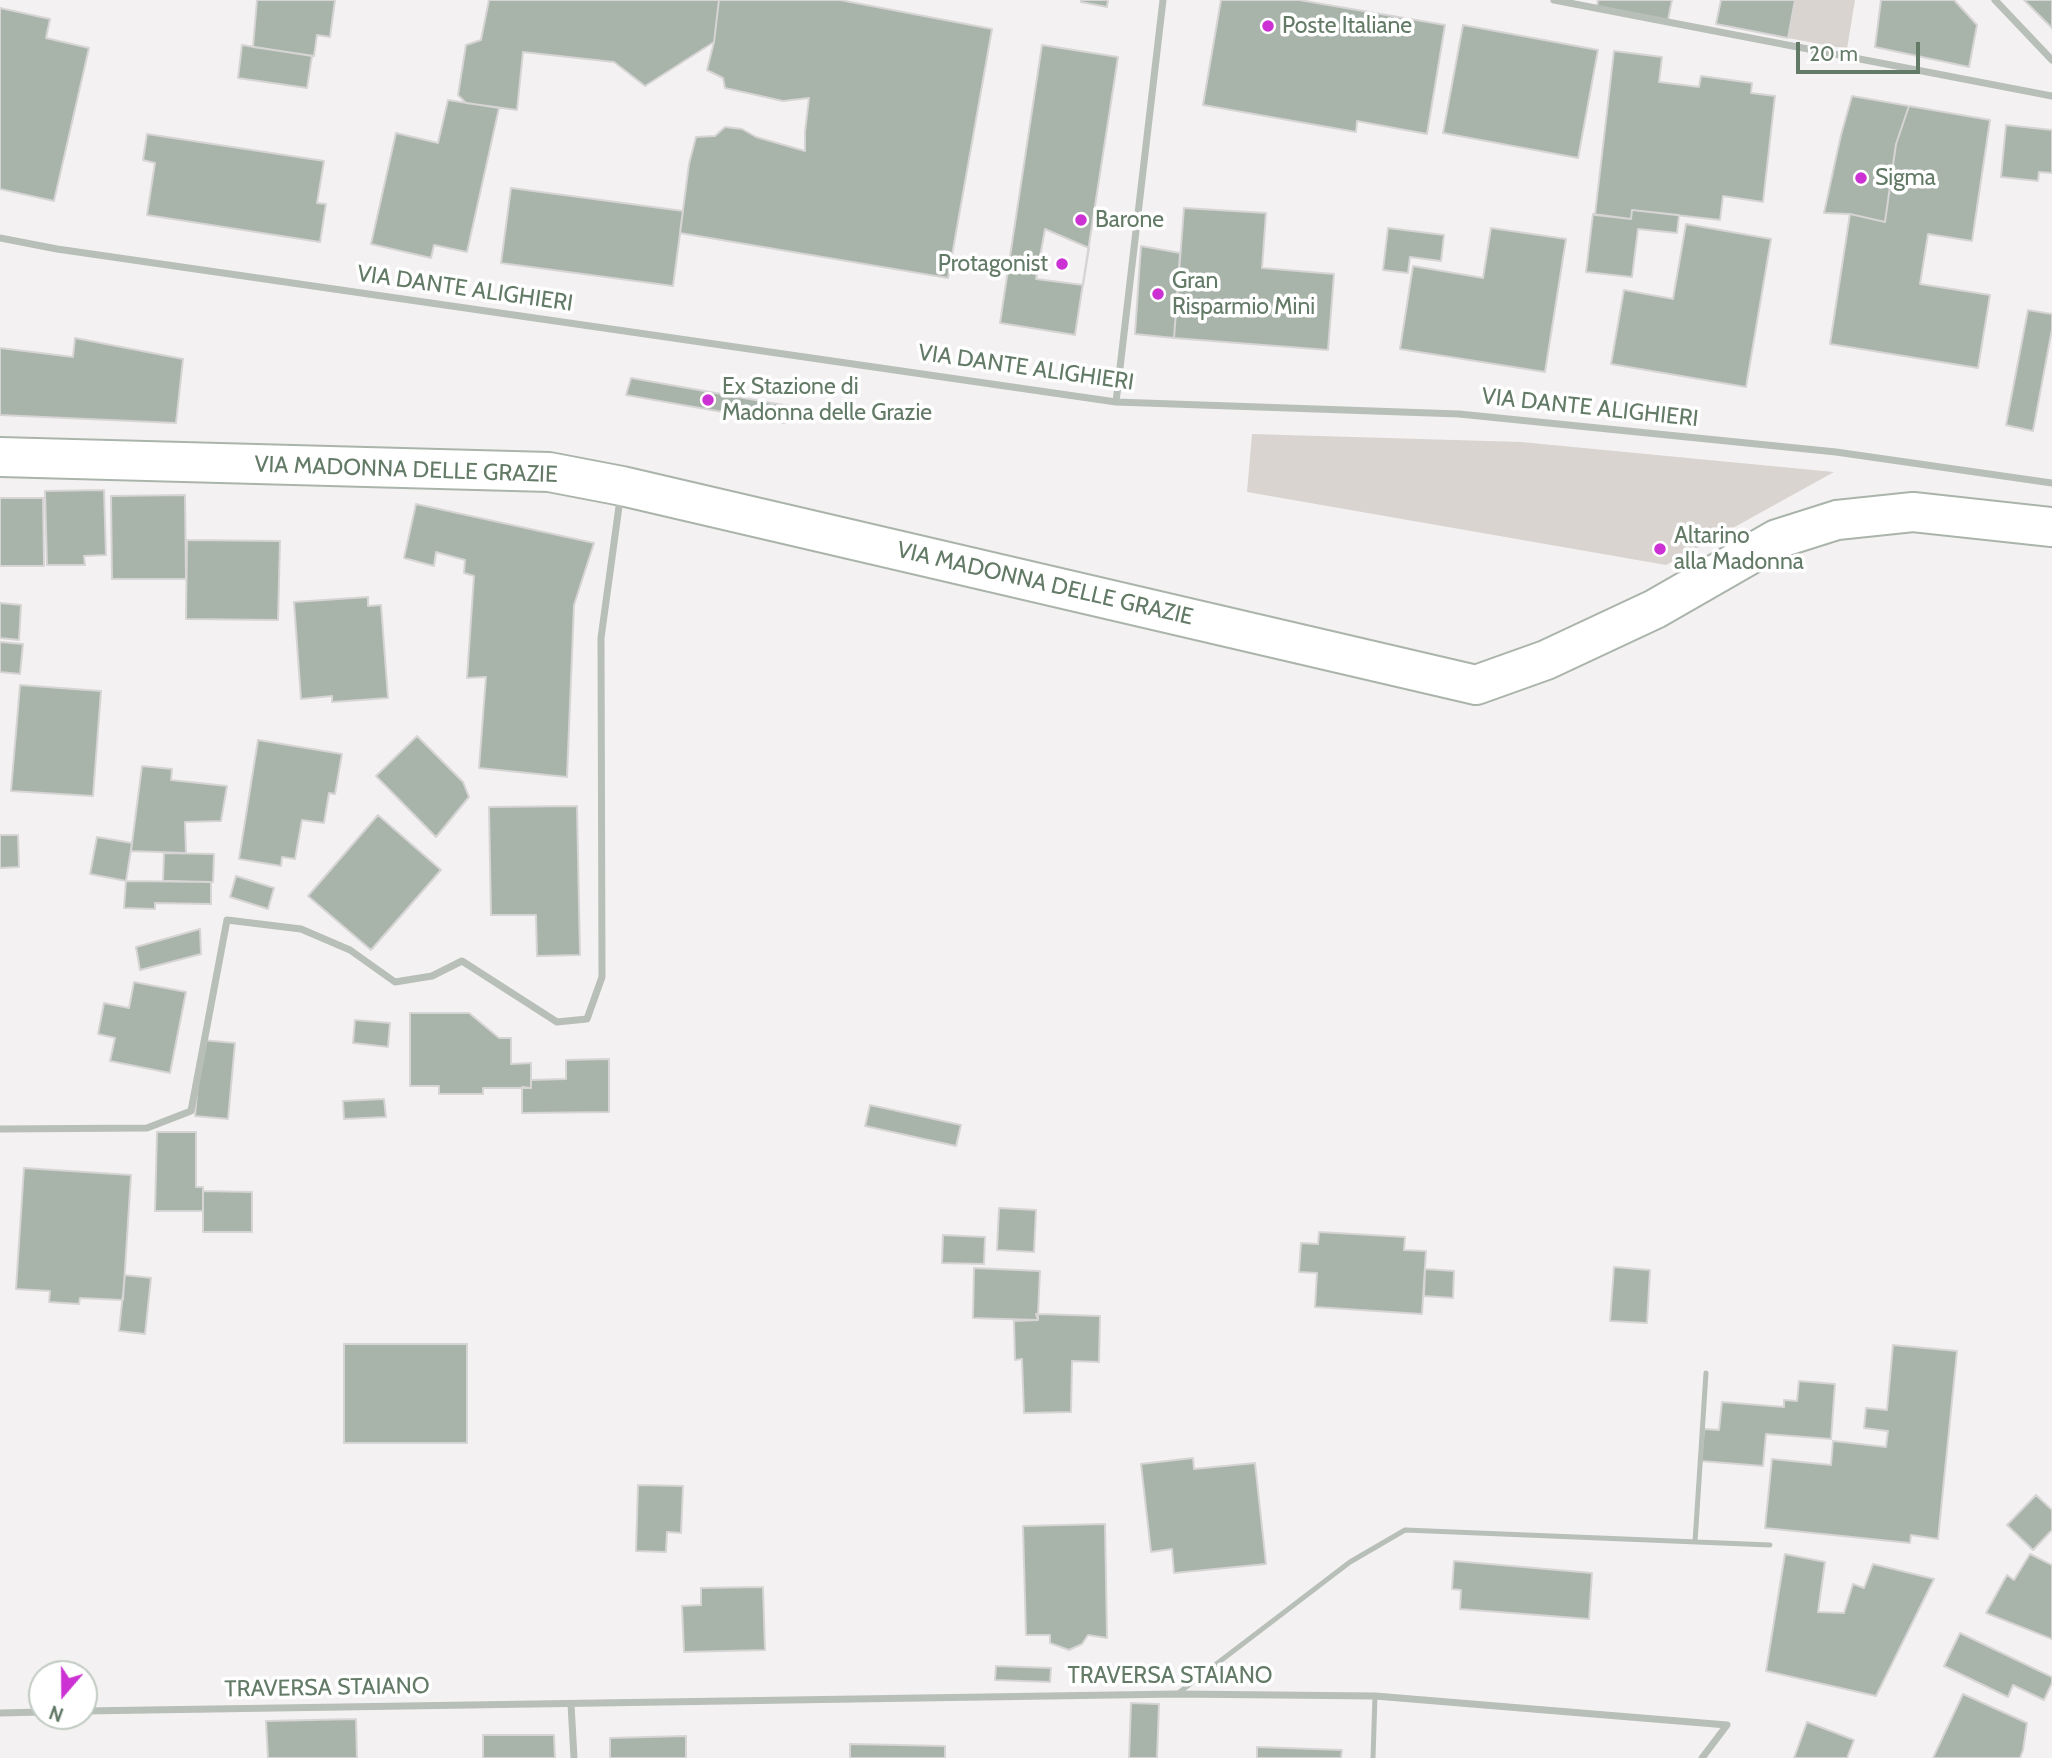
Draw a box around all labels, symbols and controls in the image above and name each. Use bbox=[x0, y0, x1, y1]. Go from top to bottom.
place label: Poste Italiane bbox=[1282, 12, 1412, 40]
marker: Poste Italiane bbox=[1260, 18, 1276, 34]
scale bar bbox=[1800, 28, 1924, 72]
text: 20 m bbox=[1809, 41, 1858, 66]
place label: Sigma bbox=[1875, 164, 1936, 192]
marker: Sigma bbox=[1853, 170, 1869, 186]
place label: Barone bbox=[1095, 206, 1164, 234]
marker: Barone bbox=[1073, 212, 1089, 228]
place label: Protagonist bbox=[938, 250, 1048, 278]
marker: Protagonist bbox=[1054, 256, 1070, 272]
street label: VIA DANTE ALIGHIERI bbox=[355, 260, 575, 318]
place label: Gran Risparmio Mini bbox=[1172, 267, 1315, 321]
marker: Gran Risparmio Mini bbox=[1150, 286, 1166, 302]
street label: VIA DANTE ALIGHIERI bbox=[916, 339, 1136, 397]
place label: Ex Stazione di Madonna delle Grazie bbox=[722, 373, 932, 427]
street label: VIA DANTE ALIGHIERI bbox=[1480, 383, 1700, 433]
marker: Ex Stazione di Madonna delle Grazie bbox=[700, 392, 716, 408]
street label: VIA MADONNA DELLE GRAZIE bbox=[254, 451, 558, 489]
place label: Altarino alla Madonna bbox=[1674, 522, 1804, 576]
street label: VIA MADONNA DELLE GRAZIE bbox=[894, 536, 1196, 632]
marker: Altarino alla Madonna bbox=[1652, 541, 1668, 557]
north arrow bbox=[28, 1660, 98, 1730]
street label: TRAVERSA STAIANO bbox=[1067, 1662, 1273, 1690]
street label: TRAVERSA STAIANO bbox=[224, 1672, 430, 1704]
text: N bbox=[46, 1700, 67, 1726]

